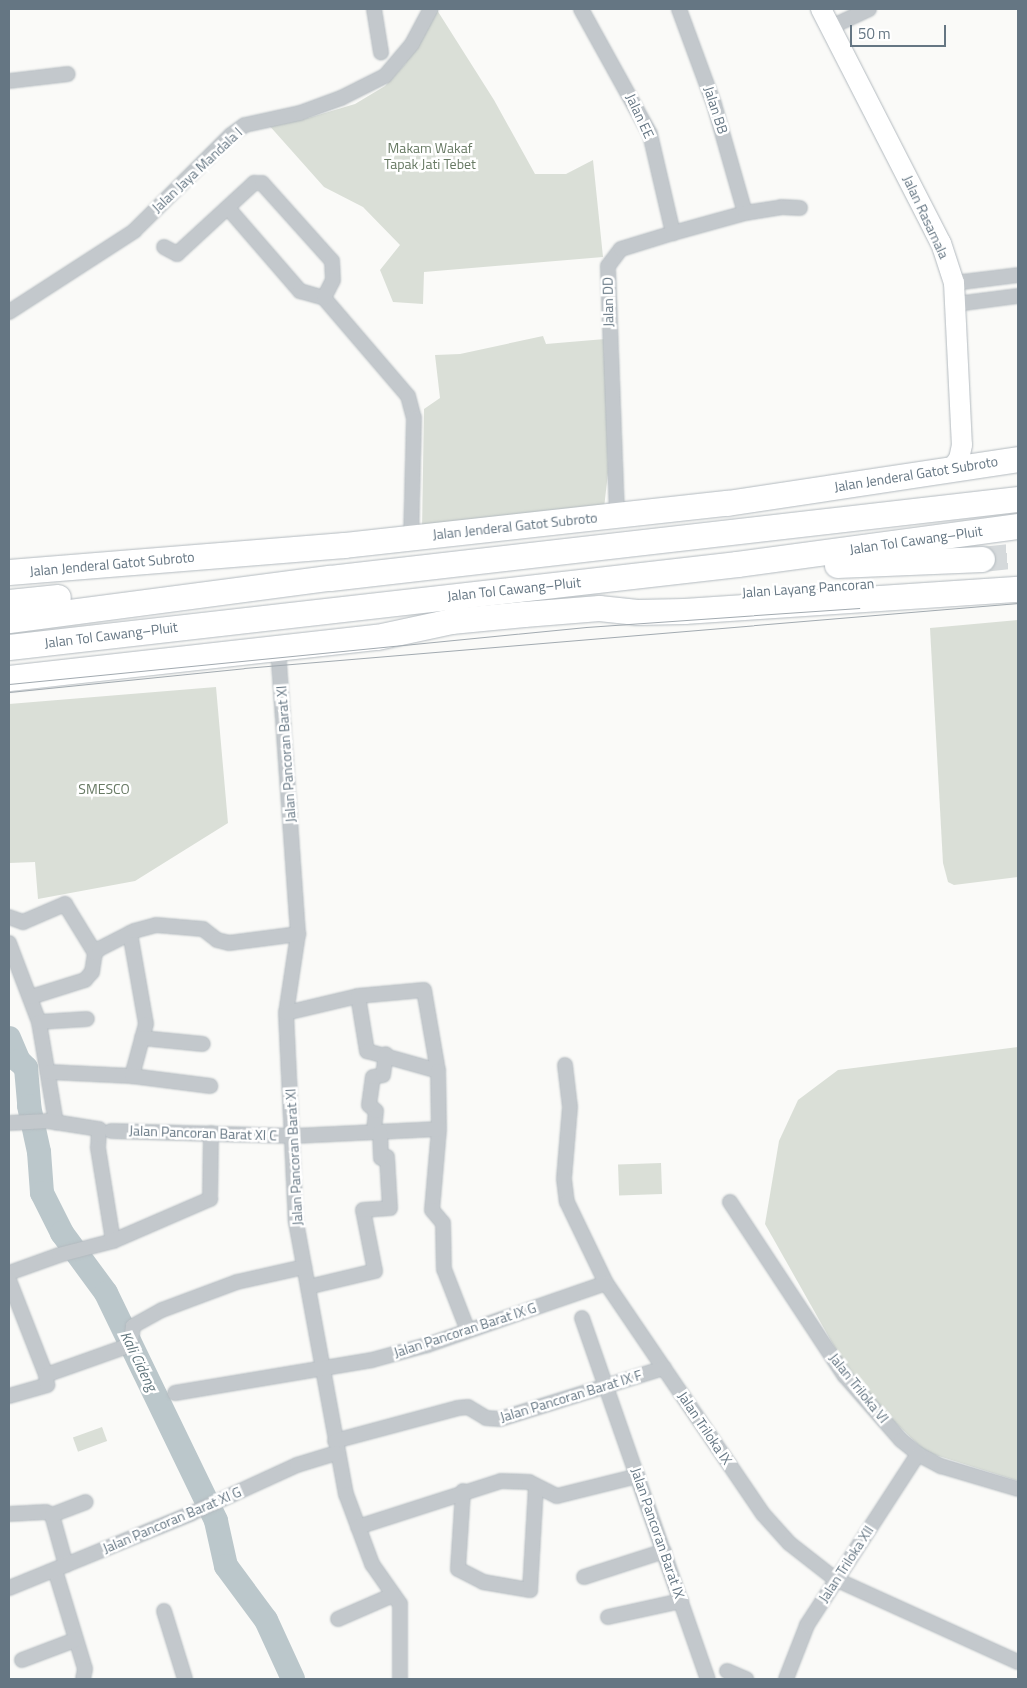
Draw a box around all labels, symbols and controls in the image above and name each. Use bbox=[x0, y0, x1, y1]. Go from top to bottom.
scale bar bbox=[852, 15, 948, 47]
text: 50 m bbox=[858, 22, 891, 45]
street label: Jalan BB bbox=[700, 84, 732, 136]
street label: Jalan EE bbox=[622, 91, 658, 141]
street label: Jalan Jaya Mandala I bbox=[148, 124, 246, 216]
park label: Makam Wakaf Tapak Jati Tebet bbox=[384, 140, 476, 172]
street label: Jalan Rasamala bbox=[899, 173, 953, 261]
street label: Jalan DD bbox=[599, 277, 617, 327]
street label: Jalan Jenderal Gatot Subroto bbox=[833, 453, 999, 495]
street label: Jalan Jenderal Gatot Subroto bbox=[432, 509, 598, 543]
street label: Jalan Tol Cawang–Pluit bbox=[848, 522, 984, 558]
street label: Jalan Jenderal Gatot Subroto bbox=[29, 548, 195, 580]
street label: Jalan Tol Cawang–Pluit bbox=[446, 574, 582, 604]
street label: Jalan Layang Pancoran bbox=[741, 575, 875, 601]
street label: Jalan Tol Cawang–Pluit bbox=[43, 618, 179, 652]
street label: Jalan Pancoran Barat XI bbox=[273, 685, 299, 823]
park label: SMESCO bbox=[78, 781, 130, 797]
street label: Jalan Pancoran Barat XI bbox=[282, 1088, 306, 1226]
street label: Jalan Pancoran Barat XI C bbox=[129, 1122, 277, 1144]
street label: Jalan Pancoran Barat IX G bbox=[392, 1299, 538, 1361]
water label: Kali Cideng bbox=[117, 1328, 161, 1394]
street label: Jalan Triloka VI bbox=[826, 1350, 892, 1426]
street label: Jalan Pancoran Barat IX F bbox=[498, 1366, 644, 1426]
street label: Jalan Triloka IX bbox=[674, 1388, 736, 1468]
street label: Jalan Pancoran Barat IX bbox=[628, 1465, 688, 1601]
street label: Jalan Pancoran Barat XI G bbox=[100, 1483, 244, 1557]
street label: Jalan Triloka XII bbox=[815, 1522, 877, 1606]

